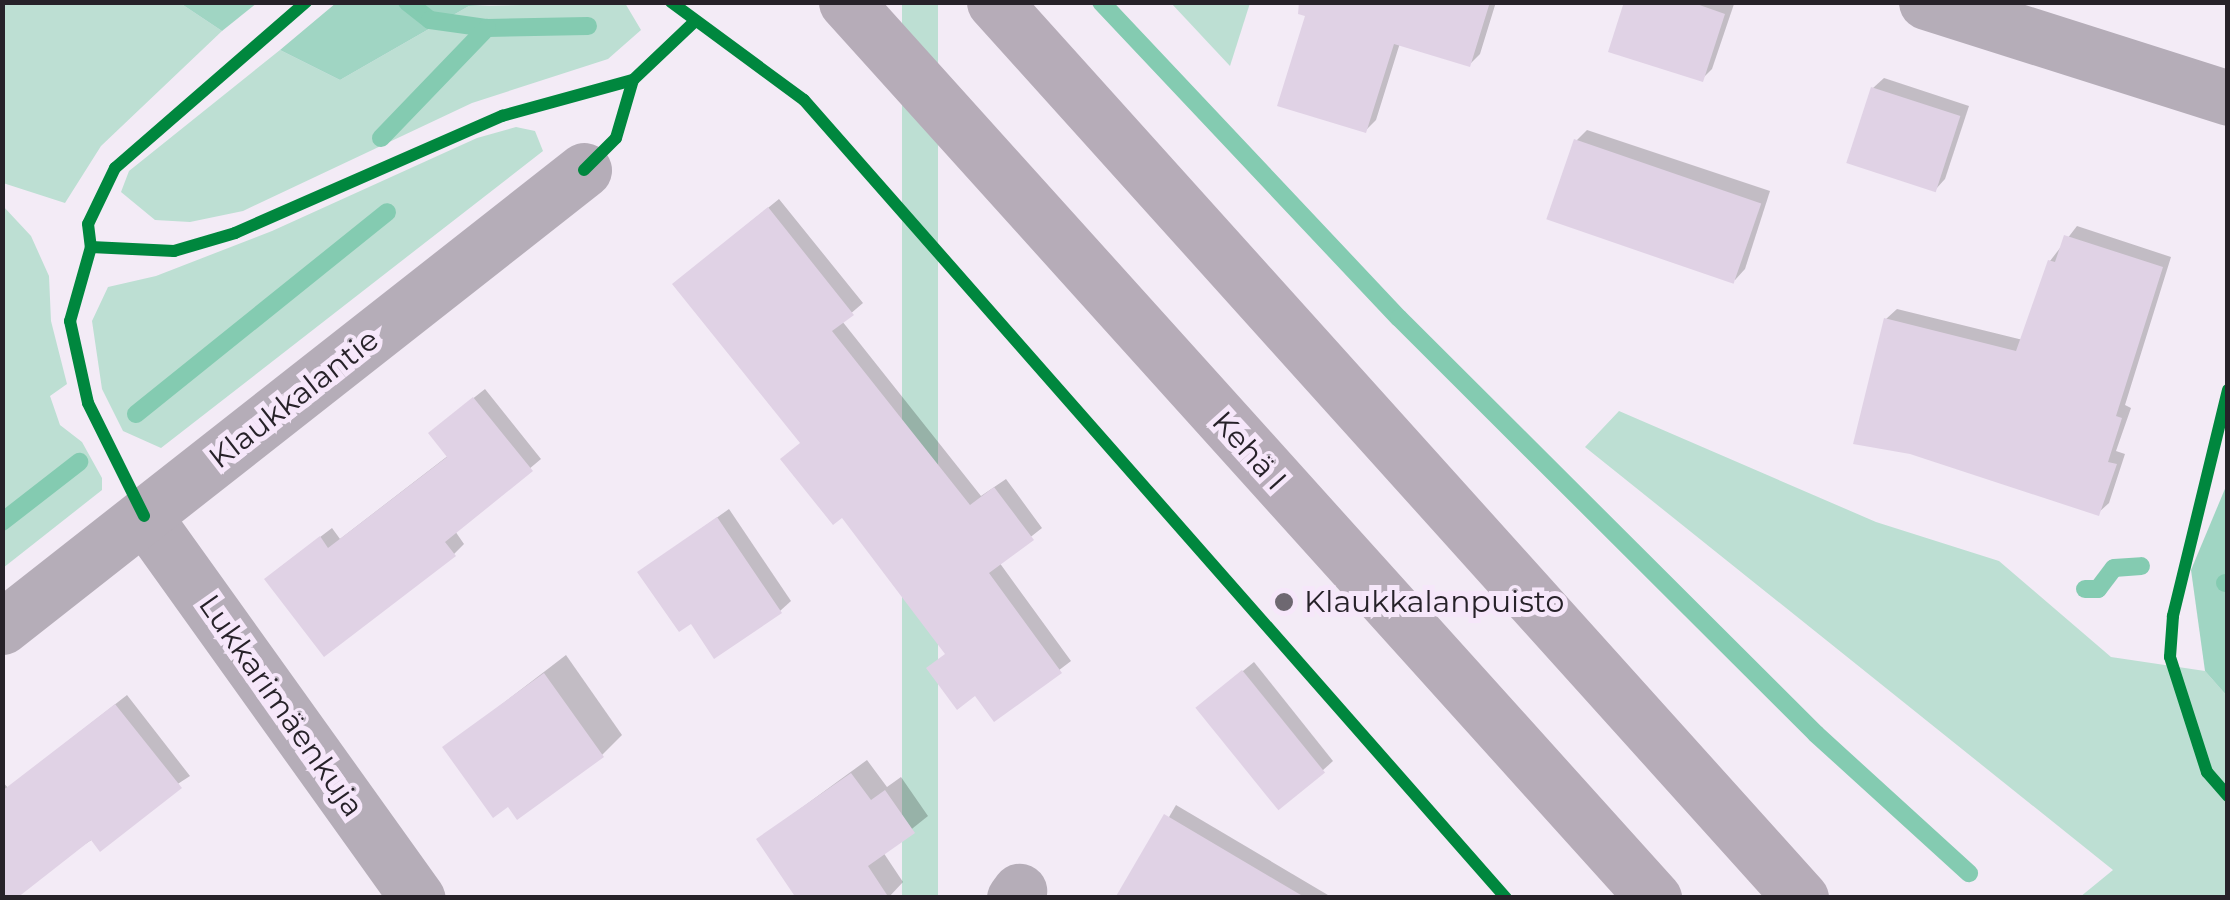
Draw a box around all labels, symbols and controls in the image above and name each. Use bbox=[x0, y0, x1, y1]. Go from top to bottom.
street label: Klaukkalantie bbox=[202, 322, 386, 476]
street label: Kehä I bbox=[1204, 404, 1294, 498]
place label: Klaukkalanpuisto bbox=[1304, 584, 1564, 620]
street label: Lukkarimäenkuja bbox=[191, 588, 371, 824]
marker: Klaukkalanpuisto bbox=[1273, 591, 1295, 613]

